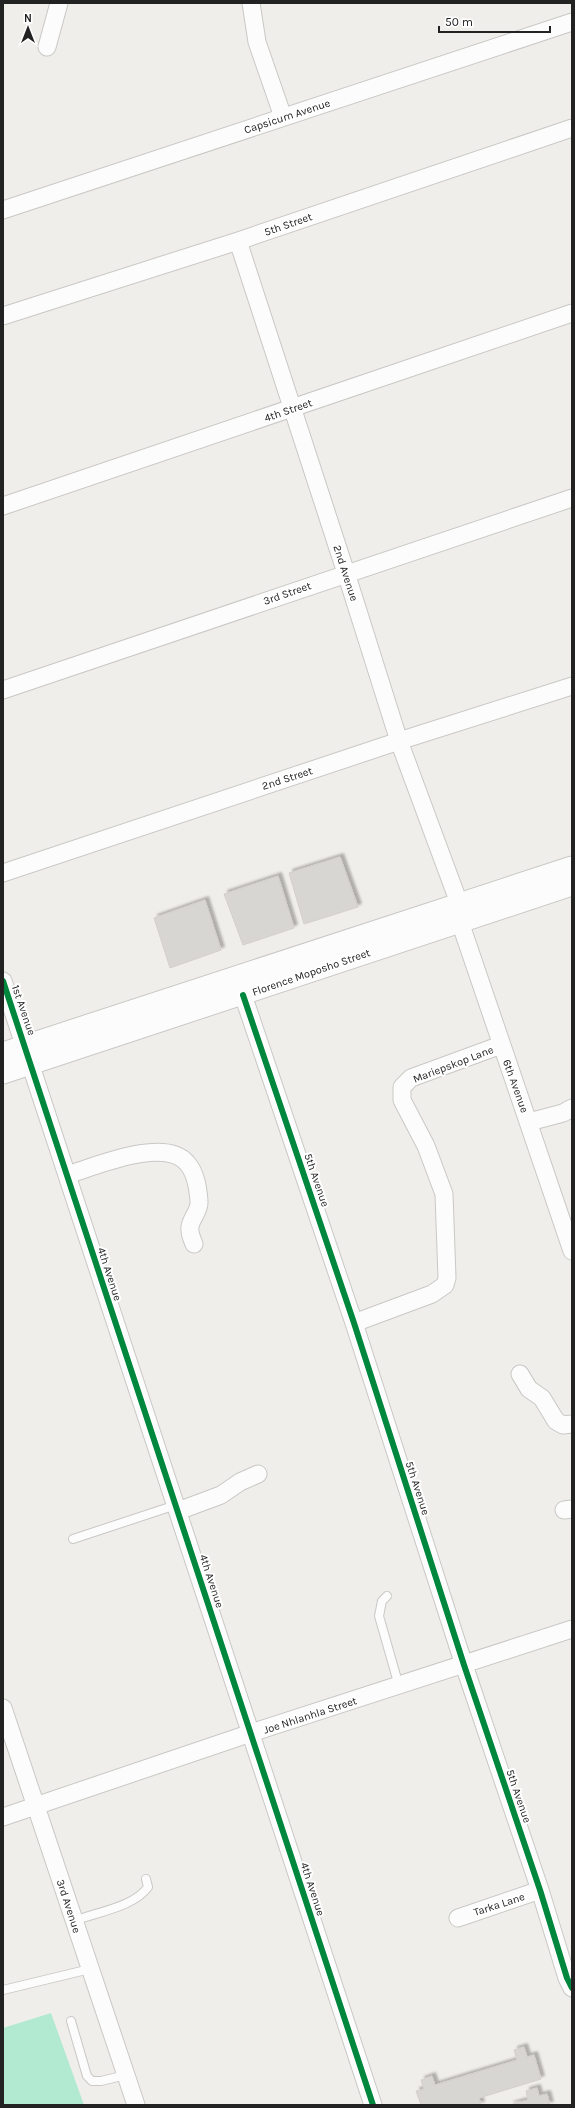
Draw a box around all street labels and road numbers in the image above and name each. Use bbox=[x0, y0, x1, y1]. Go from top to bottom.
street label: Capsicum Avenue bbox=[242, 96, 332, 137]
street label: 5th Street bbox=[263, 210, 314, 239]
street label: 4th Street bbox=[263, 396, 314, 425]
street label: 2nd Avenue bbox=[330, 543, 361, 603]
street label: 3rd Street bbox=[261, 579, 313, 608]
street label: 2nd Street bbox=[260, 764, 314, 793]
street label: Florence Moposho Street bbox=[250, 946, 372, 999]
street label: 1st Avenue bbox=[9, 983, 38, 1037]
street label: Mariepskop Lane bbox=[411, 1043, 496, 1086]
street label: 6th Avenue bbox=[500, 1058, 531, 1115]
street label: 5th Avenue bbox=[301, 1152, 332, 1209]
street label: 4th Avenue bbox=[95, 1246, 124, 1303]
street label: 5th Avenue bbox=[403, 1460, 432, 1517]
street label: 4th Avenue bbox=[197, 1553, 226, 1610]
street label: Joe Nhlanhla Street bbox=[262, 1694, 358, 1737]
street label: 5th Avenue bbox=[503, 1768, 534, 1825]
street label: 4th Avenue bbox=[298, 1861, 327, 1918]
street label: 3rd Avenue bbox=[54, 1878, 83, 1935]
street label: Tarka Lane bbox=[472, 1890, 527, 1919]

